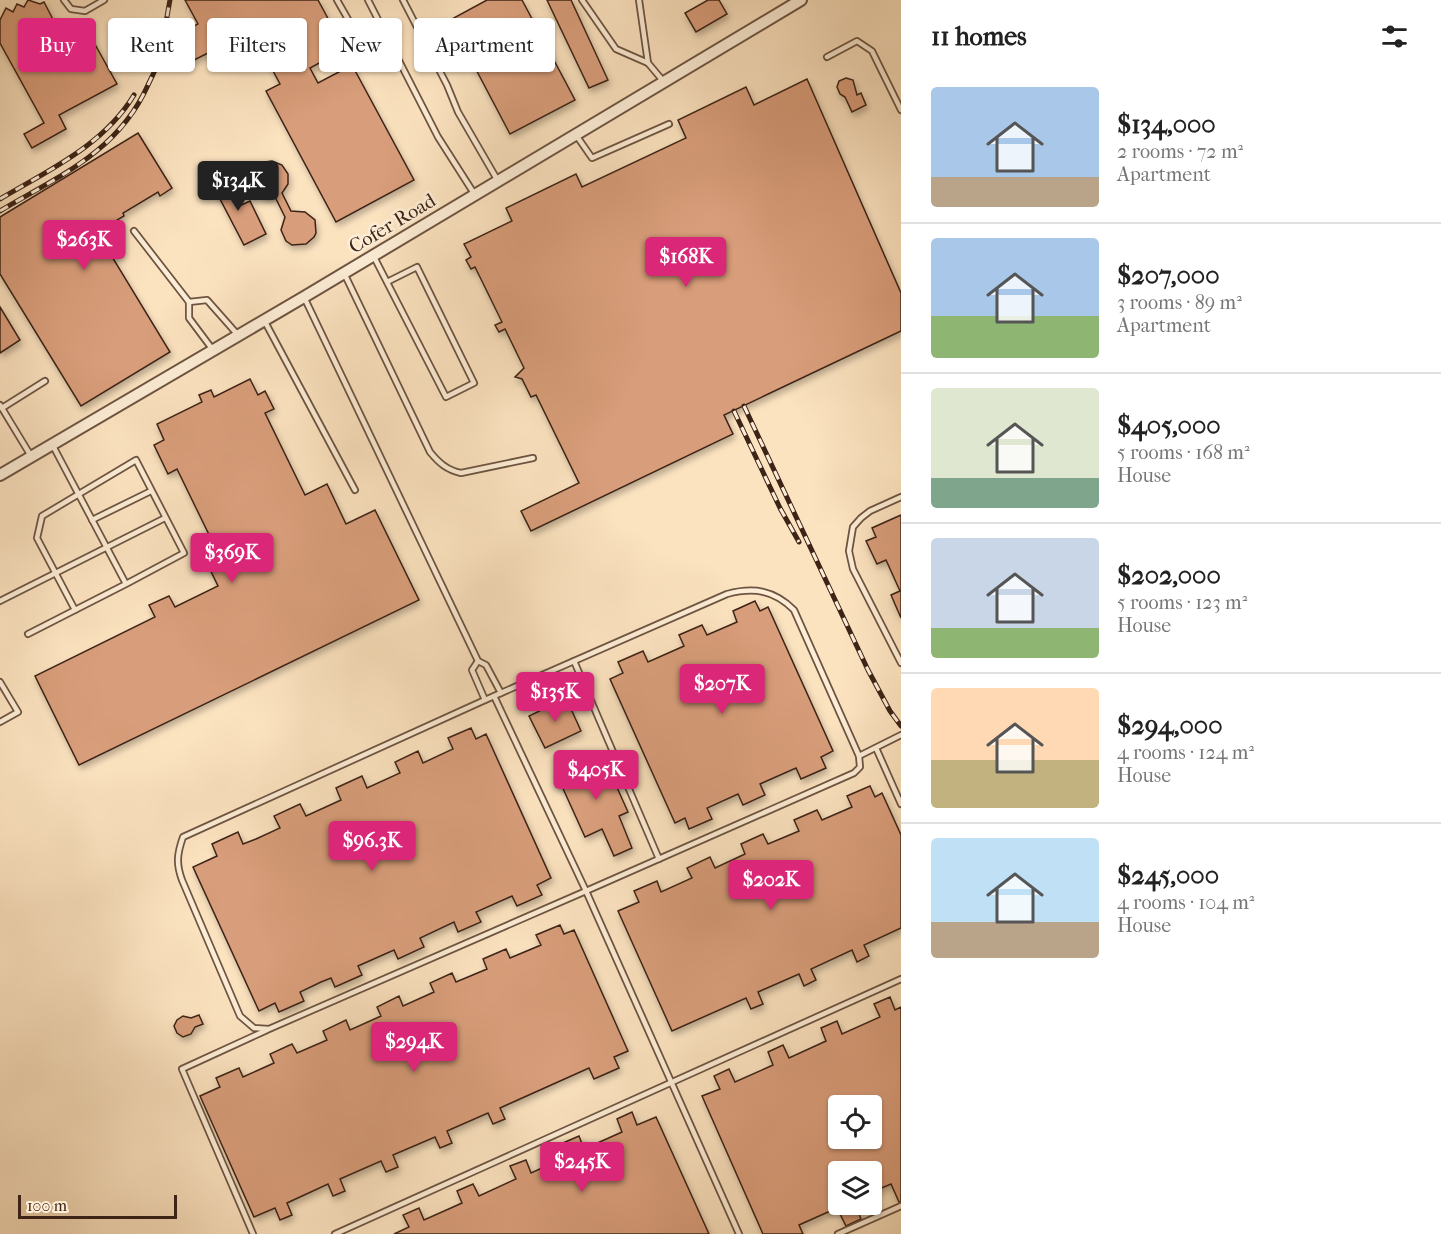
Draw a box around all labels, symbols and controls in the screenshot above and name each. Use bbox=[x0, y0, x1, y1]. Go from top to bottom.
chip: Buy bbox=[18, 18, 96, 72]
chip: Rent bbox=[108, 18, 195, 72]
chip: Filters bbox=[207, 18, 307, 72]
chip: New bbox=[319, 18, 402, 72]
chip: Apartment bbox=[414, 18, 555, 72]
icon: filters bbox=[1378, 20, 1411, 53]
text: 11 homes bbox=[931, 21, 1027, 52]
text: $134,000 bbox=[1117, 109, 1216, 140]
icon: home bbox=[979, 111, 1051, 183]
text: 2 rooms · 72 m² bbox=[1117, 140, 1243, 163]
pin: $134K bbox=[196, 161, 280, 212]
text: Apartment bbox=[1117, 163, 1211, 186]
text: $134K bbox=[212, 169, 264, 192]
street label: Cofer Road bbox=[345, 188, 441, 258]
pin: $263K bbox=[42, 220, 126, 271]
text: $263K bbox=[57, 228, 111, 251]
pin: $168K bbox=[644, 237, 728, 288]
text: $168K bbox=[659, 245, 713, 268]
text: $207,000 bbox=[1117, 260, 1220, 291]
icon: home bbox=[979, 262, 1051, 334]
text: 3 rooms · 89 m² bbox=[1117, 291, 1242, 314]
text: Apartment bbox=[1117, 314, 1211, 337]
text: $405,000 bbox=[1117, 410, 1221, 441]
icon: home bbox=[979, 412, 1051, 484]
text: 5 rooms · 168 m² bbox=[1117, 441, 1250, 464]
text: House bbox=[1117, 464, 1171, 487]
pin: $369K bbox=[190, 533, 274, 584]
text: $369K bbox=[204, 541, 260, 564]
text: $202,000 bbox=[1117, 560, 1221, 591]
icon: home bbox=[979, 562, 1051, 634]
text: 5 rooms · 123 m² bbox=[1117, 591, 1247, 614]
text: House bbox=[1117, 614, 1171, 637]
pin: $207K bbox=[680, 664, 764, 715]
pin: $135K bbox=[513, 672, 597, 723]
text: $207K bbox=[694, 672, 750, 695]
text: $135K bbox=[530, 680, 580, 703]
text: $294,000 bbox=[1117, 710, 1223, 741]
icon: home bbox=[979, 712, 1051, 784]
text: 4 rooms · 124 m² bbox=[1117, 741, 1254, 764]
pin: $405K bbox=[554, 750, 638, 801]
text: $405K bbox=[567, 758, 625, 781]
text: House bbox=[1117, 764, 1171, 787]
pin: $96.3K bbox=[323, 821, 421, 872]
text: $96.3K bbox=[343, 829, 401, 852]
pin: $202K bbox=[729, 860, 813, 911]
text: $245,000 bbox=[1117, 860, 1219, 891]
icon: home bbox=[979, 862, 1051, 934]
text: $202K bbox=[742, 868, 800, 891]
text: 4 rooms · 104 m² bbox=[1117, 891, 1255, 914]
text: House bbox=[1117, 914, 1171, 937]
pin: $294K bbox=[372, 1022, 456, 1073]
text: $294K bbox=[385, 1030, 443, 1053]
map controls bbox=[828, 1095, 882, 1215]
button: locate bbox=[828, 1095, 882, 1149]
pin: $245K bbox=[540, 1142, 624, 1193]
text: $245K bbox=[554, 1150, 610, 1173]
button: layers bbox=[828, 1161, 882, 1215]
scale bar bbox=[18, 1192, 177, 1220]
text: 100 m bbox=[27, 1196, 67, 1215]

